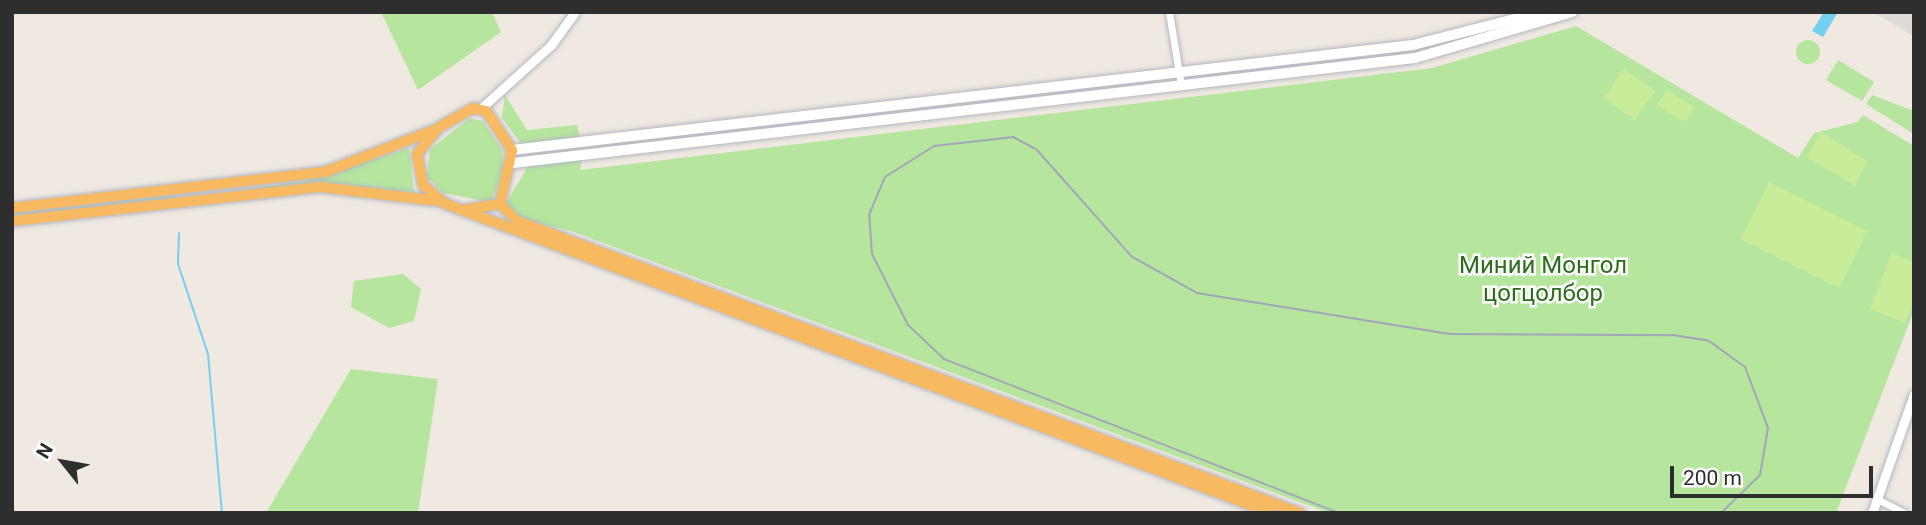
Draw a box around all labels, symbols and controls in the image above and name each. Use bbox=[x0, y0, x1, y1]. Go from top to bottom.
park label: Миний Монгол цогцолбор bbox=[1459, 252, 1627, 308]
north arrow bbox=[28, 427, 98, 497]
text: N bbox=[31, 439, 58, 463]
scale bar bbox=[1674, 452, 1877, 496]
text: 200 m bbox=[1683, 466, 1742, 490]

